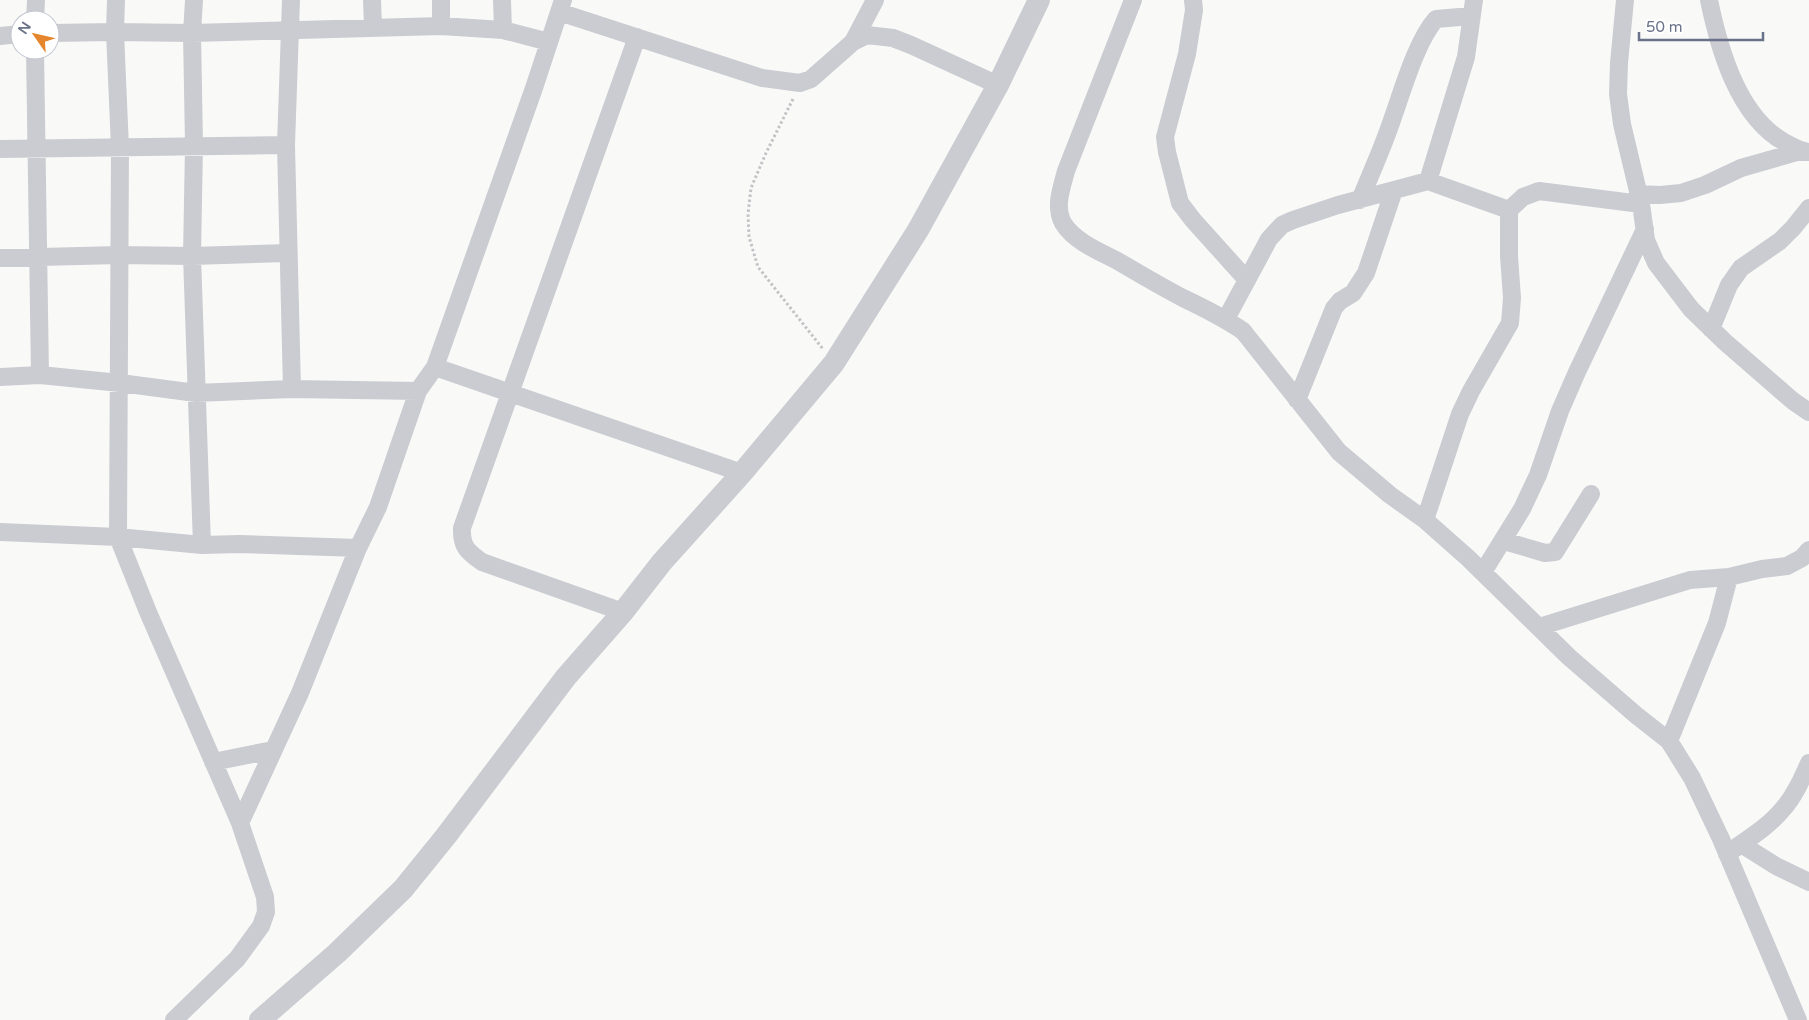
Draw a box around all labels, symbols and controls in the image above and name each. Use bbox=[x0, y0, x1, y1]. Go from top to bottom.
north arrow bbox=[10, 10, 60, 60]
scale bar bbox=[1639, 10, 1763, 42]
text: 50 m bbox=[1646, 18, 1683, 36]
text: N bbox=[14, 19, 35, 37]

